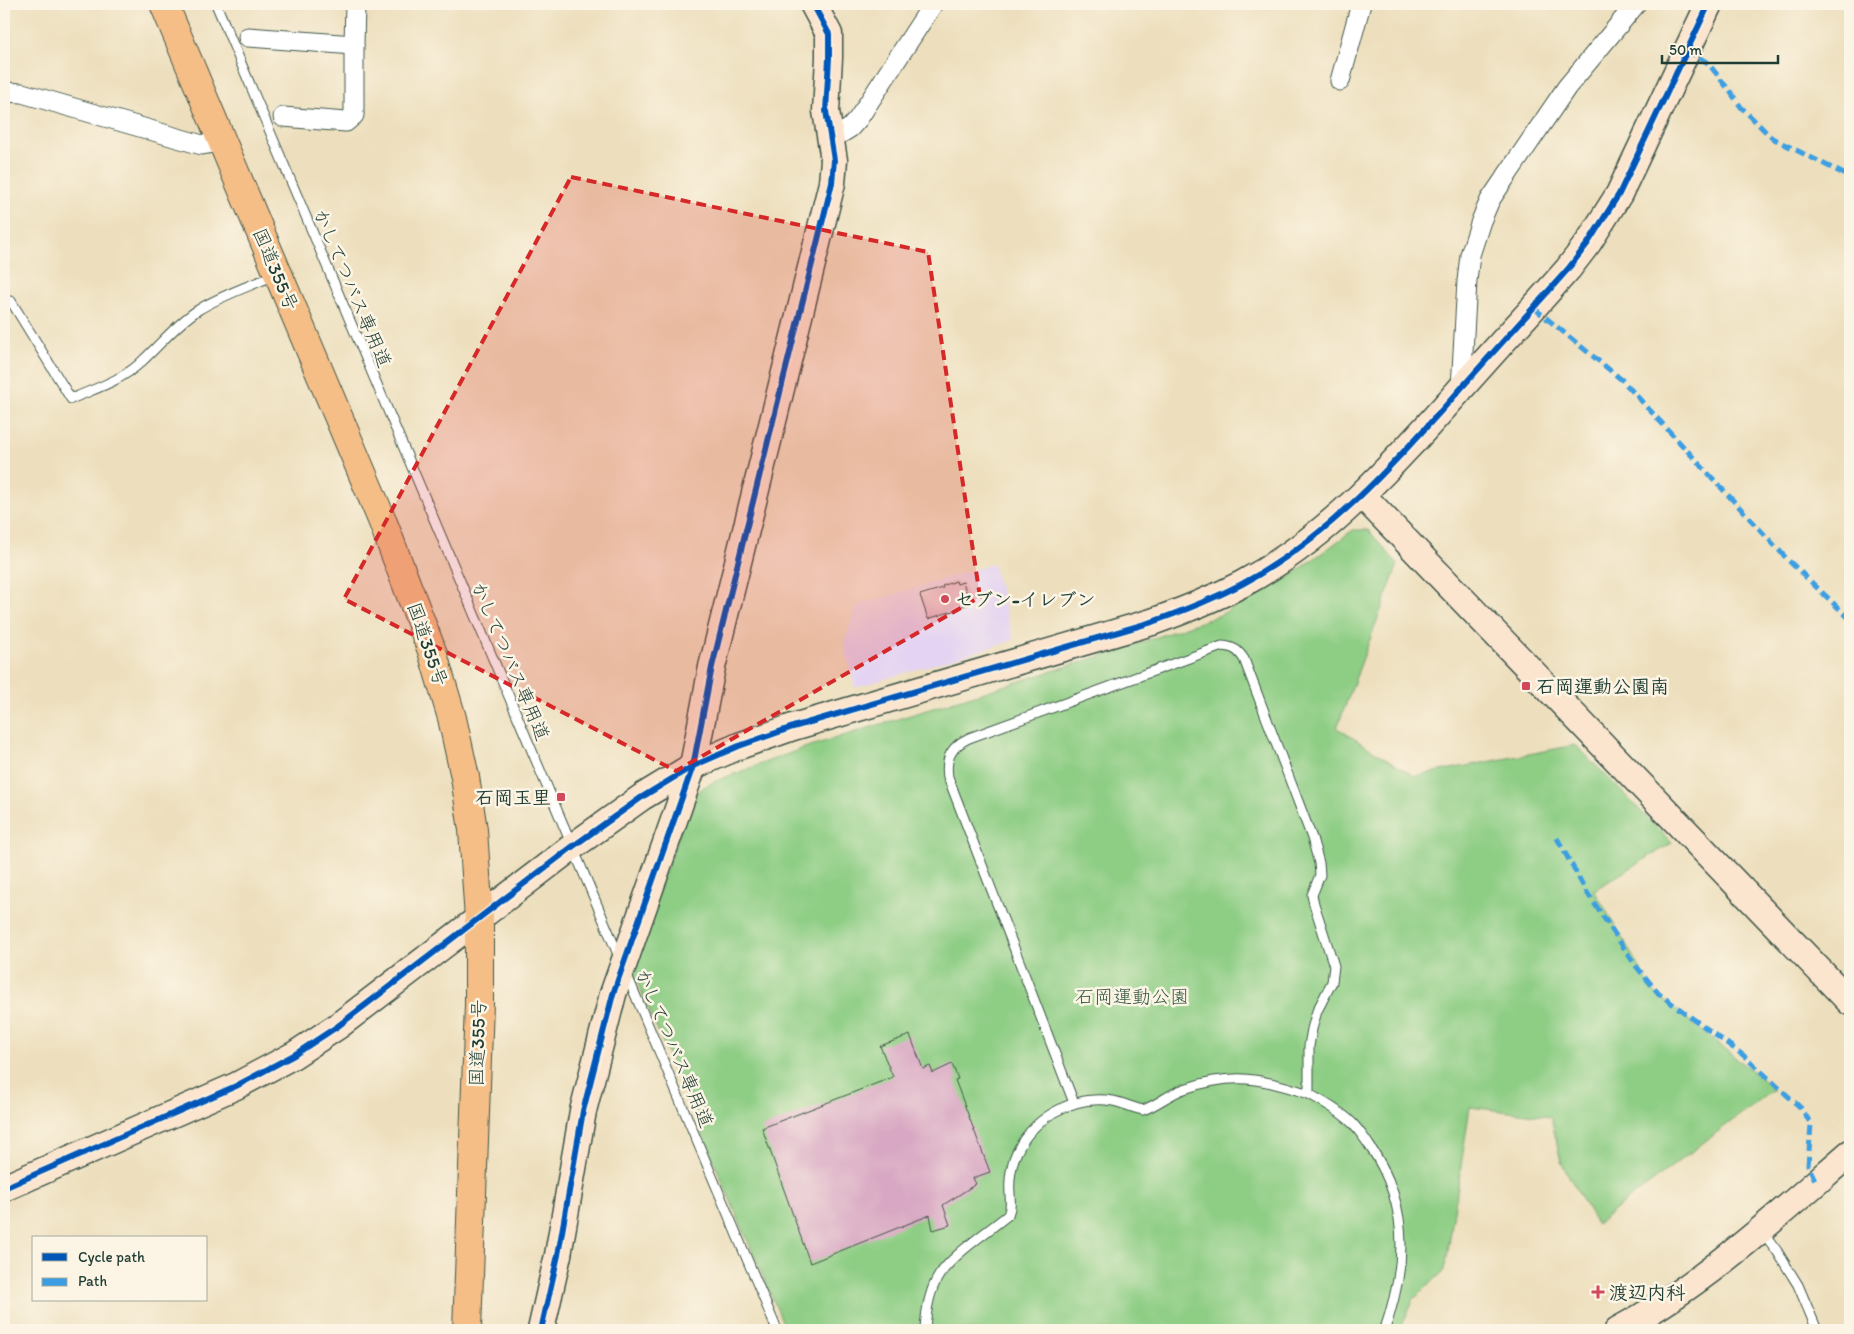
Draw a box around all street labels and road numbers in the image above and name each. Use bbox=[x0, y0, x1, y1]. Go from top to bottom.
street label: かしてつバス専用道 bbox=[309, 205, 396, 371]
street label: 国道355号 bbox=[248, 225, 303, 314]
street label: かしてつバス専用道 bbox=[467, 578, 554, 744]
street label: 国道355号 bbox=[402, 599, 453, 689]
street label: かしてつバス専用道 bbox=[631, 965, 718, 1131]
street label: 国道355号 bbox=[464, 999, 491, 1087]

